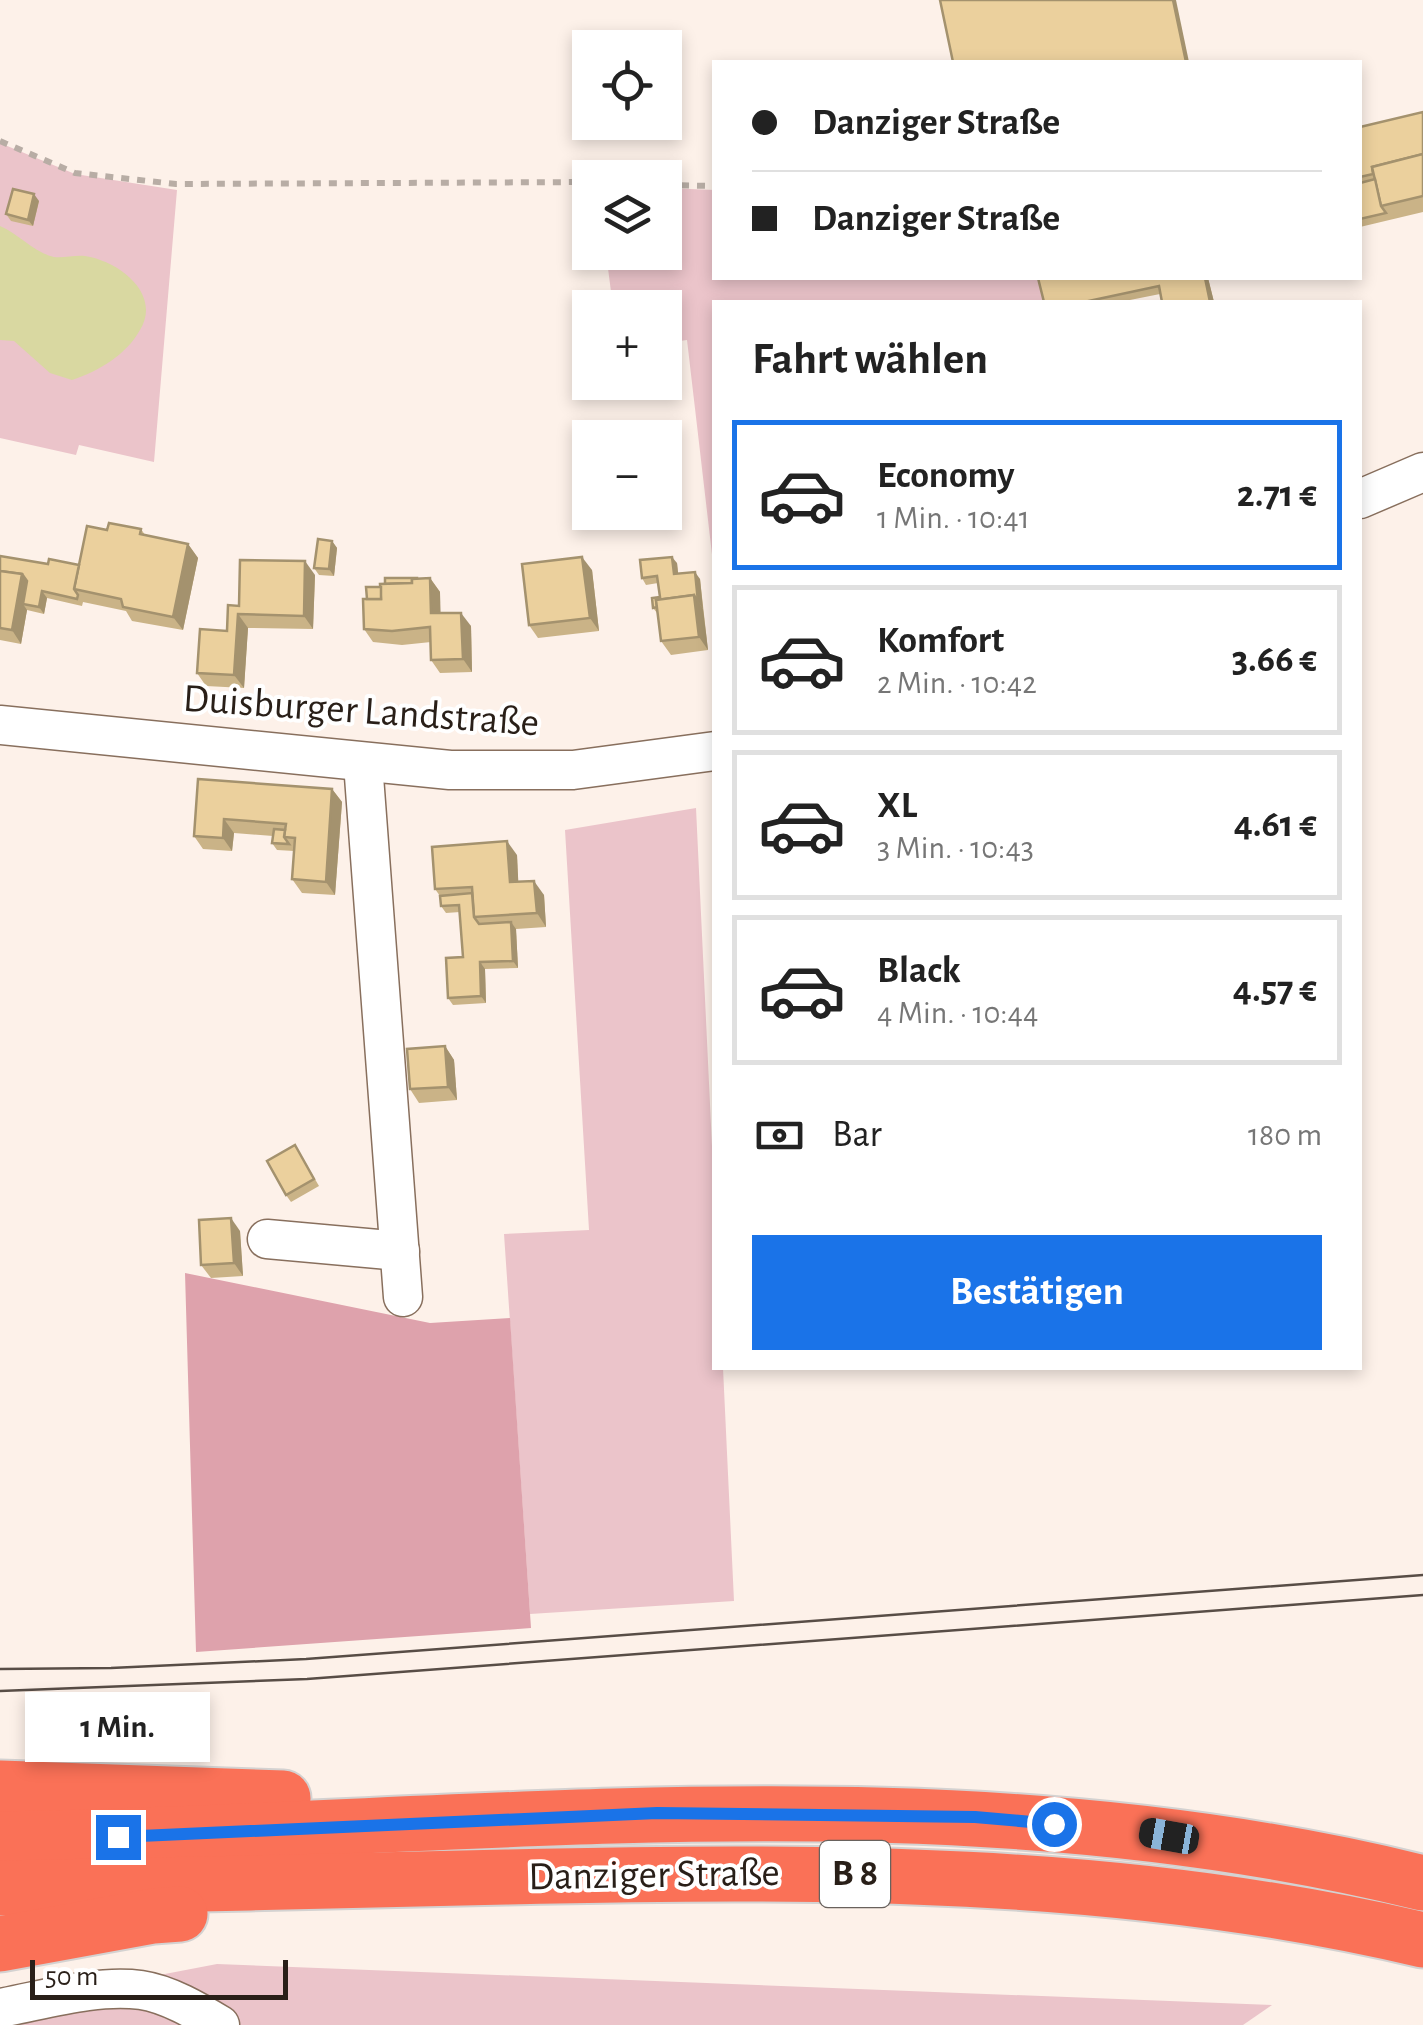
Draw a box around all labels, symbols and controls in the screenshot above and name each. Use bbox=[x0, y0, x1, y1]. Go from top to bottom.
map controls bbox=[572, 30, 682, 530]
button: locate bbox=[572, 30, 682, 140]
text: Danziger Straße bbox=[812, 104, 1060, 142]
button: layers bbox=[572, 160, 682, 270]
text: Danziger Straße bbox=[812, 200, 1060, 238]
button: + bbox=[572, 290, 682, 400]
text: Fahrt wählen bbox=[752, 337, 988, 382]
button: − bbox=[572, 420, 682, 530]
icon: car bbox=[757, 450, 847, 540]
text: Economy bbox=[877, 457, 1015, 495]
text: 2.71 € bbox=[1237, 476, 1317, 514]
text: 1 Min. · 10:41 bbox=[877, 502, 1030, 534]
icon: car bbox=[757, 615, 847, 705]
text: Komfort bbox=[877, 622, 1004, 660]
text: 3.66 € bbox=[1232, 641, 1317, 679]
text: 2 Min. · 10:42 bbox=[877, 667, 1037, 699]
street label: Duisburger Landstraße bbox=[182, 679, 540, 743]
icon: car bbox=[757, 780, 847, 870]
text: XL bbox=[877, 787, 917, 825]
text: 4.61 € bbox=[1234, 806, 1317, 844]
text: 3 Min. · 10:43 bbox=[877, 832, 1034, 864]
icon: car bbox=[757, 945, 847, 1035]
text: Black bbox=[877, 952, 961, 990]
text: 4.57 € bbox=[1233, 971, 1317, 1009]
text: 4 Min. · 10:44 bbox=[877, 997, 1038, 1029]
icon: cash bbox=[752, 1108, 807, 1163]
text: Bar bbox=[832, 1116, 882, 1154]
text: 180 m bbox=[1248, 1119, 1322, 1151]
button: Bestätigen bbox=[752, 1235, 1322, 1350]
callout: 1 Min. bbox=[26, 1692, 210, 1762]
text: 1 Min. bbox=[80, 1711, 155, 1743]
route start bbox=[1032, 1802, 1077, 1847]
route end bbox=[96, 1815, 141, 1860]
car bbox=[1137, 1816, 1201, 1856]
road number: B 8 bbox=[820, 1841, 890, 1907]
street label: Danziger Straße bbox=[528, 1853, 780, 1897]
scale bar bbox=[30, 1955, 288, 2000]
text: 50 m bbox=[45, 1963, 99, 1991]

